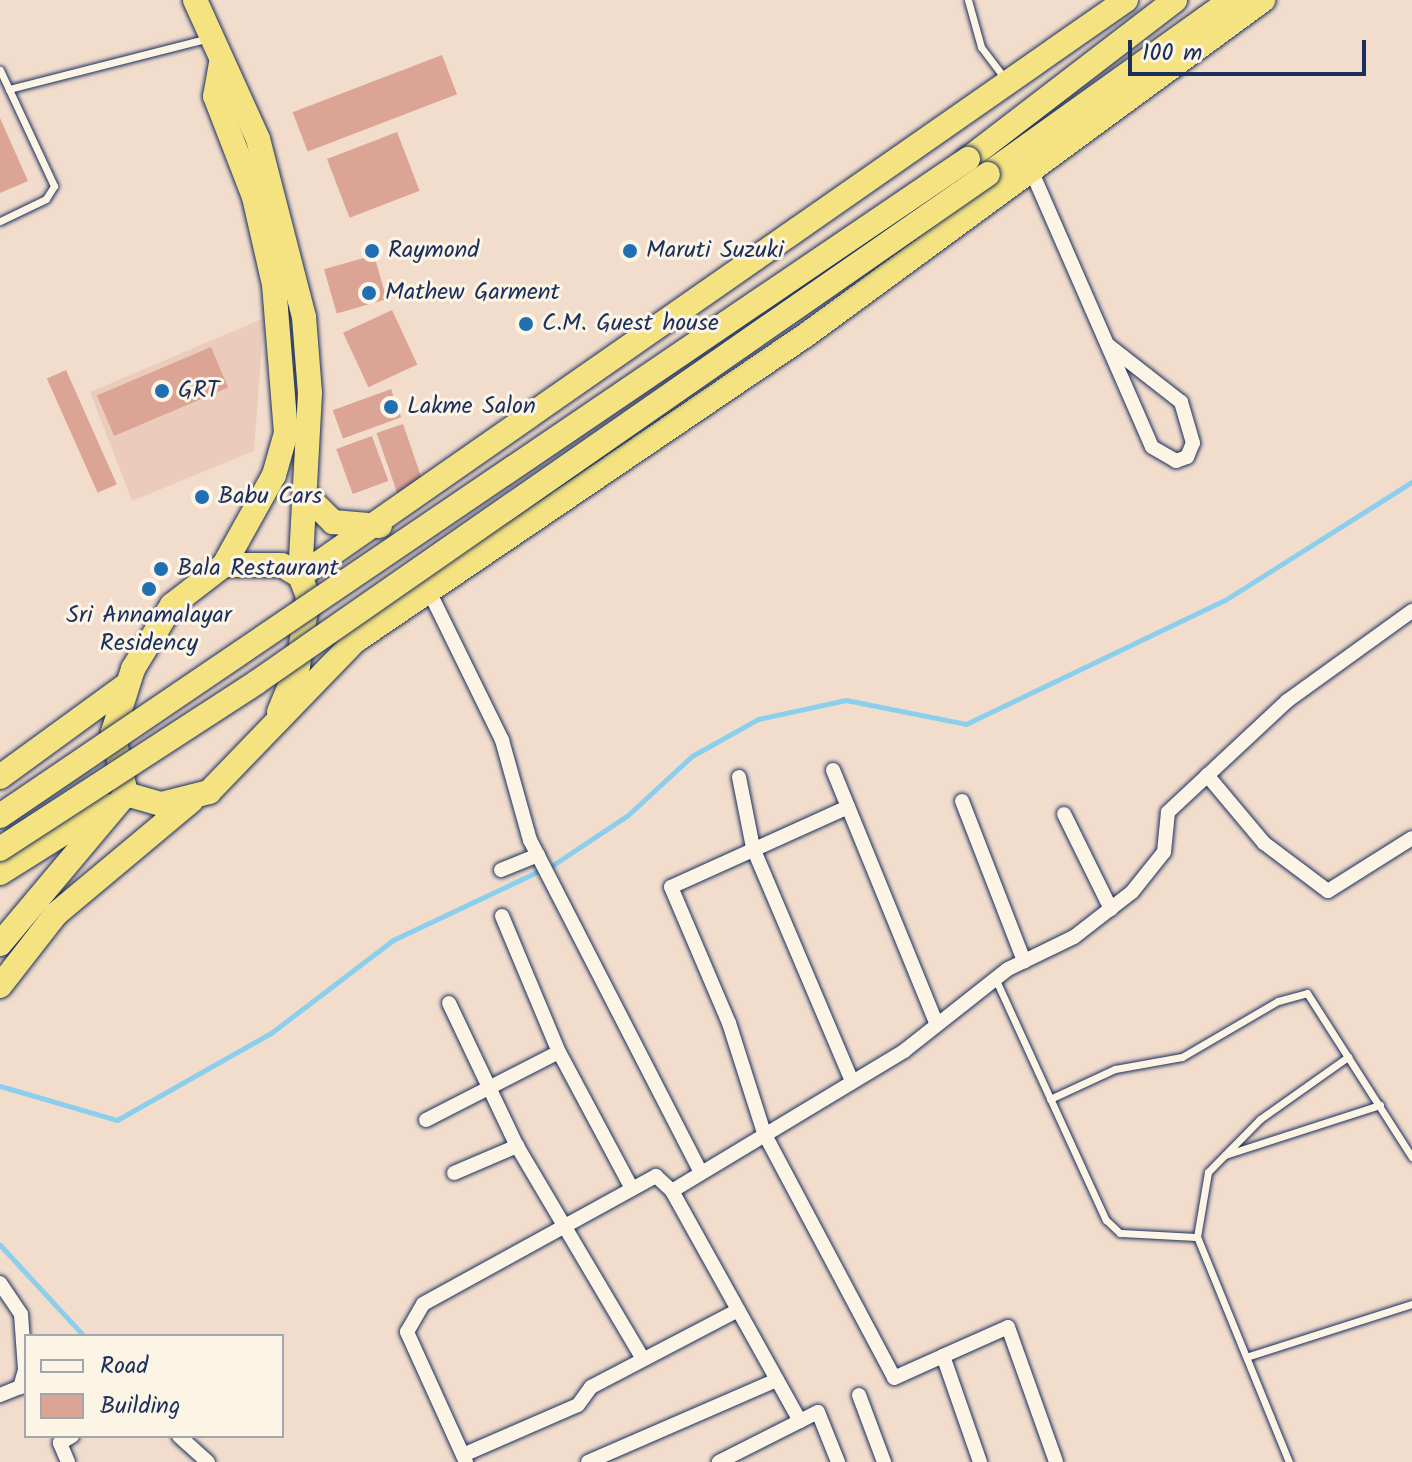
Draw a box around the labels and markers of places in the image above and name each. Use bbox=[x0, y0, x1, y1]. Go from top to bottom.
place label: Raymond bbox=[388, 237, 479, 265]
place label: Maruti Suzuki bbox=[646, 237, 784, 265]
marker: Raymond bbox=[363, 242, 381, 260]
marker: Maruti Suzuki bbox=[621, 242, 639, 260]
place label: Mathew Garment bbox=[385, 279, 560, 307]
marker: Mathew Garment bbox=[360, 284, 378, 302]
place label: C.M. Guest house bbox=[542, 310, 719, 338]
marker: C.M. Guest house bbox=[517, 315, 535, 333]
place label: GRT bbox=[178, 377, 220, 405]
marker: GRT bbox=[153, 382, 171, 400]
place label: Lakme Salon bbox=[407, 393, 536, 421]
marker: Lakme Salon bbox=[382, 398, 400, 416]
place label: Babu Cars bbox=[218, 483, 322, 511]
marker: Babu Cars bbox=[193, 488, 211, 506]
place label: Bala Restaurant bbox=[177, 555, 339, 583]
marker: Bala Restaurant bbox=[152, 560, 170, 578]
marker: Sri Annamalayar Residency bbox=[140, 580, 158, 598]
place label: Sri Annamalayar Residency bbox=[66, 602, 232, 658]

